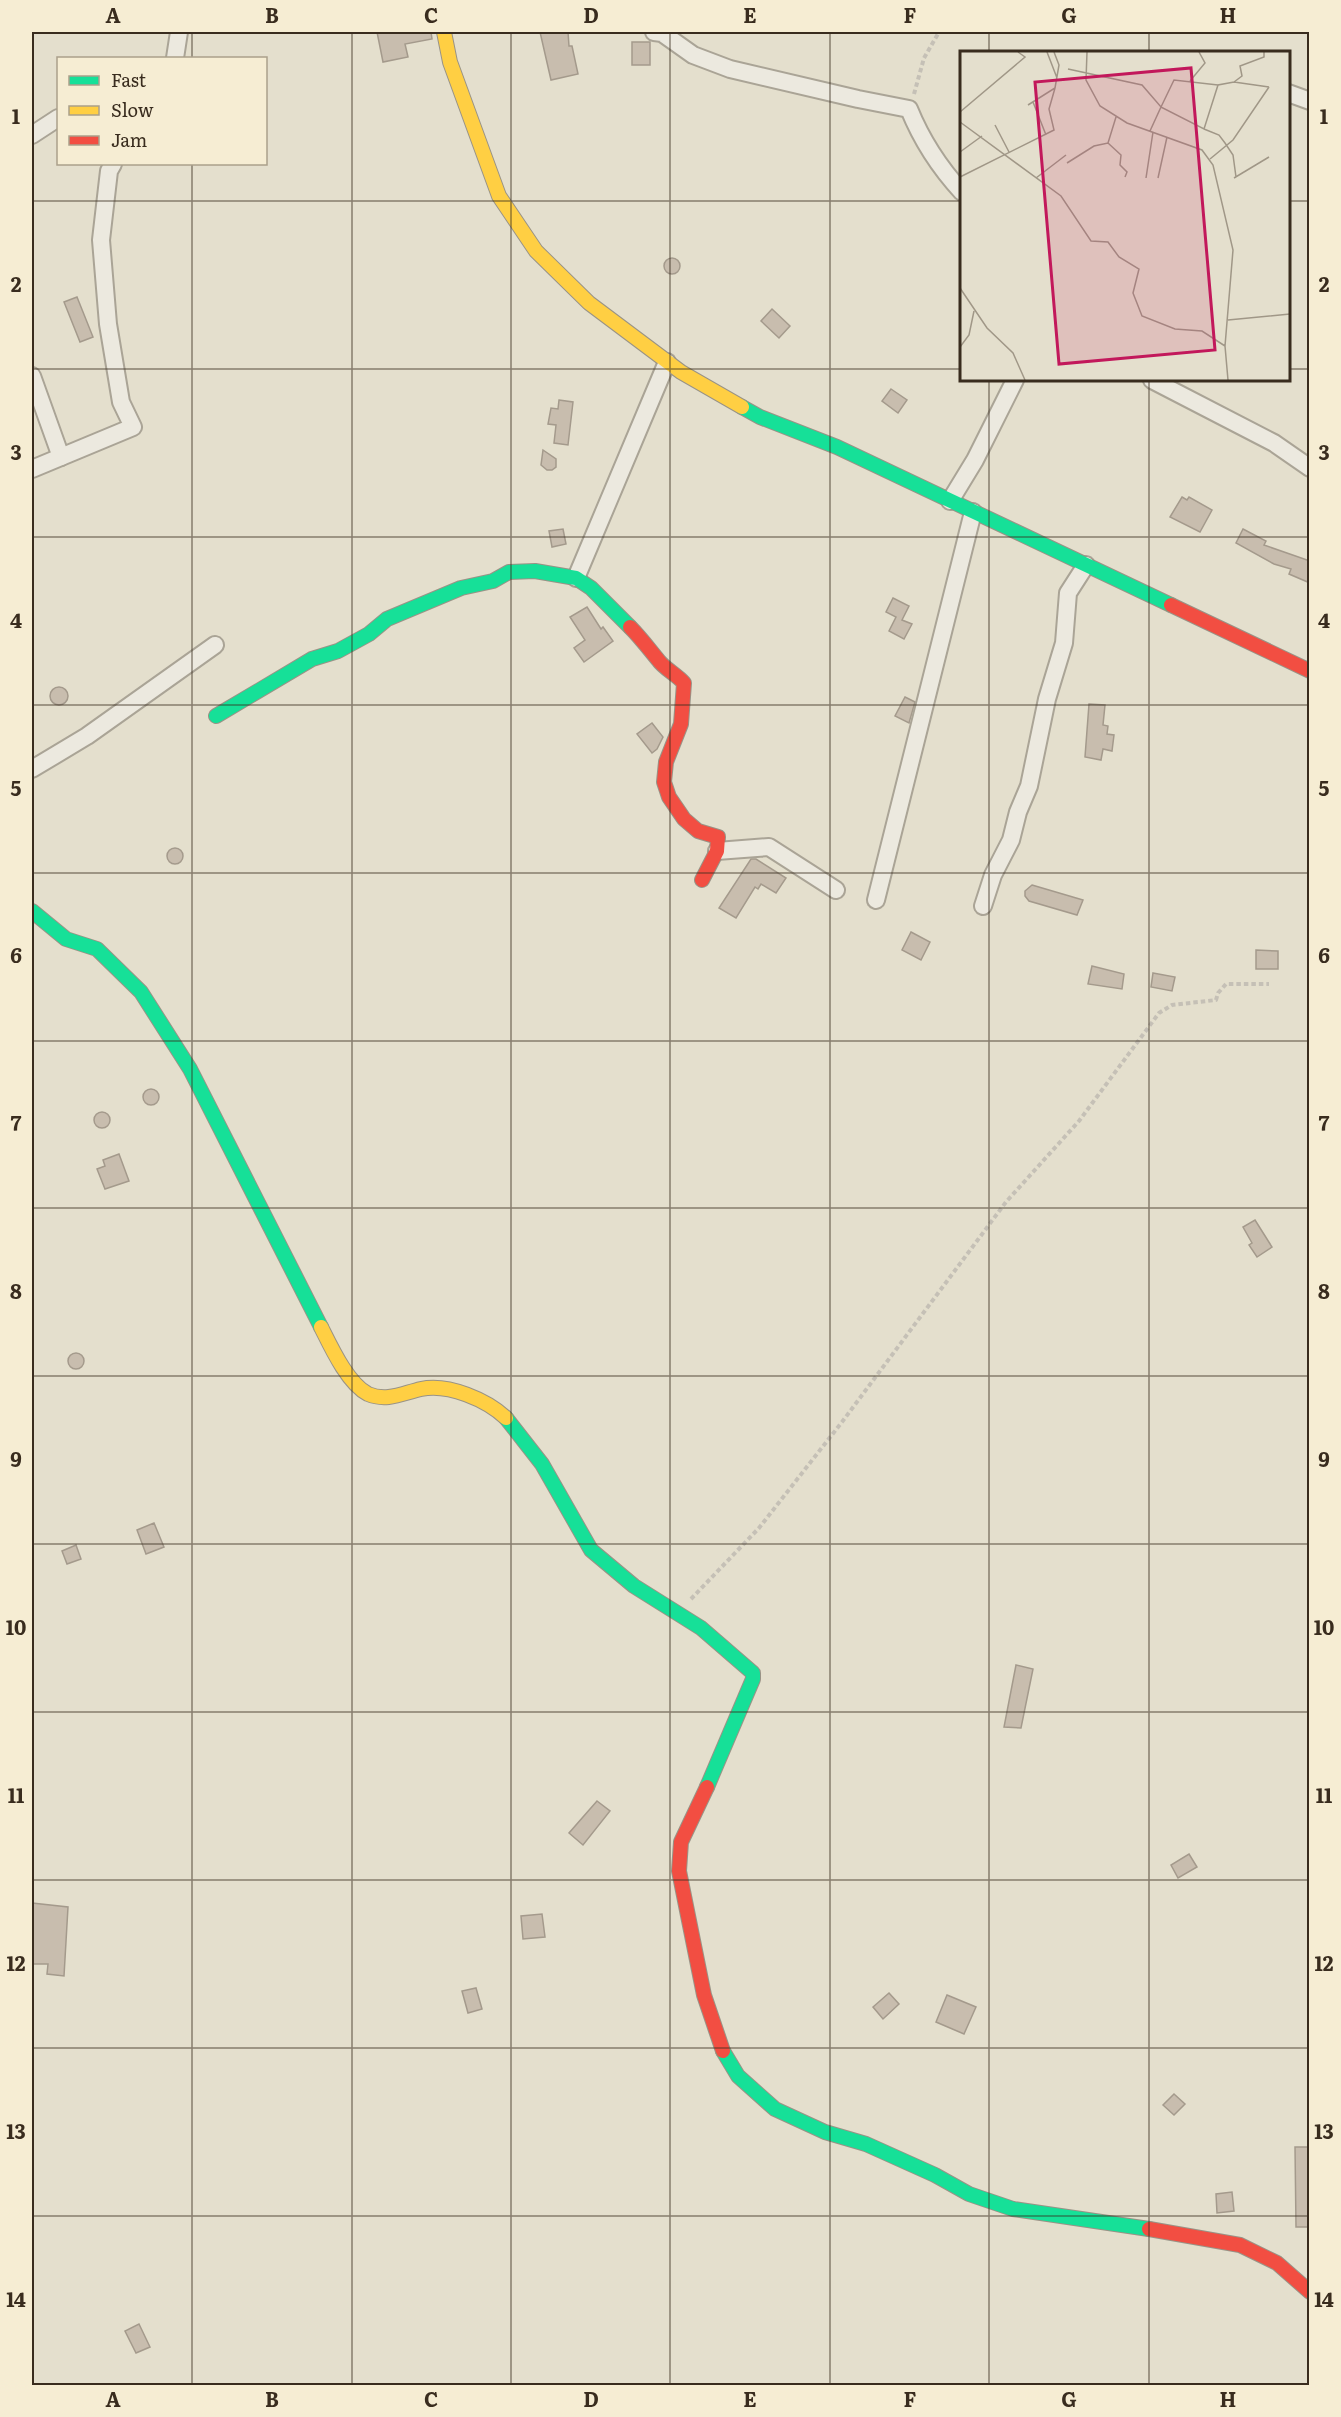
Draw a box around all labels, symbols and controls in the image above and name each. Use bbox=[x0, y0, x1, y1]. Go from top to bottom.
text: A bbox=[105, 0, 121, 29]
text: B bbox=[265, 0, 279, 29]
text: C bbox=[424, 0, 438, 29]
text: D bbox=[583, 0, 599, 29]
text: E bbox=[743, 0, 757, 29]
text: F bbox=[904, 0, 917, 29]
text: G bbox=[1061, 0, 1077, 29]
text: H bbox=[1220, 0, 1236, 29]
inset map bbox=[960, 51, 1290, 381]
legend bbox=[57, 57, 267, 165]
text: Fast bbox=[111, 66, 147, 93]
text: Slow bbox=[111, 96, 154, 123]
text: 1 bbox=[12, 100, 20, 130]
text: 1 bbox=[1320, 100, 1328, 130]
text: Jam bbox=[111, 126, 147, 153]
text: 2 bbox=[11, 268, 22, 298]
text: 2 bbox=[1319, 268, 1330, 298]
text: 3 bbox=[10, 436, 22, 466]
text: 3 bbox=[1318, 436, 1330, 466]
text: 4 bbox=[10, 604, 22, 634]
text: 4 bbox=[1318, 604, 1330, 634]
text: 5 bbox=[11, 772, 22, 802]
text: 5 bbox=[1319, 772, 1330, 802]
text: 6 bbox=[10, 939, 22, 969]
text: 6 bbox=[1318, 939, 1330, 969]
text: 7 bbox=[11, 1107, 22, 1137]
text: 7 bbox=[1319, 1107, 1330, 1137]
text: 8 bbox=[10, 1275, 22, 1305]
text: 8 bbox=[1318, 1275, 1330, 1305]
text: 9 bbox=[10, 1443, 22, 1473]
text: 9 bbox=[1318, 1443, 1330, 1473]
text: 10 bbox=[6, 1611, 26, 1641]
text: 10 bbox=[1314, 1611, 1334, 1641]
text: 11 bbox=[8, 1779, 24, 1809]
text: 11 bbox=[1316, 1779, 1332, 1809]
text: 12 bbox=[6, 1947, 26, 1977]
text: 12 bbox=[1314, 1947, 1334, 1977]
text: 13 bbox=[6, 2115, 26, 2145]
text: 13 bbox=[1314, 2115, 1334, 2145]
text: 14 bbox=[6, 2283, 26, 2313]
text: 14 bbox=[1314, 2283, 1334, 2313]
text: A bbox=[105, 2383, 121, 2413]
text: B bbox=[265, 2383, 279, 2413]
text: C bbox=[424, 2383, 438, 2413]
text: D bbox=[583, 2383, 599, 2413]
text: E bbox=[743, 2383, 757, 2413]
text: F bbox=[904, 2383, 917, 2413]
text: G bbox=[1061, 2383, 1077, 2413]
text: H bbox=[1220, 2383, 1236, 2413]

